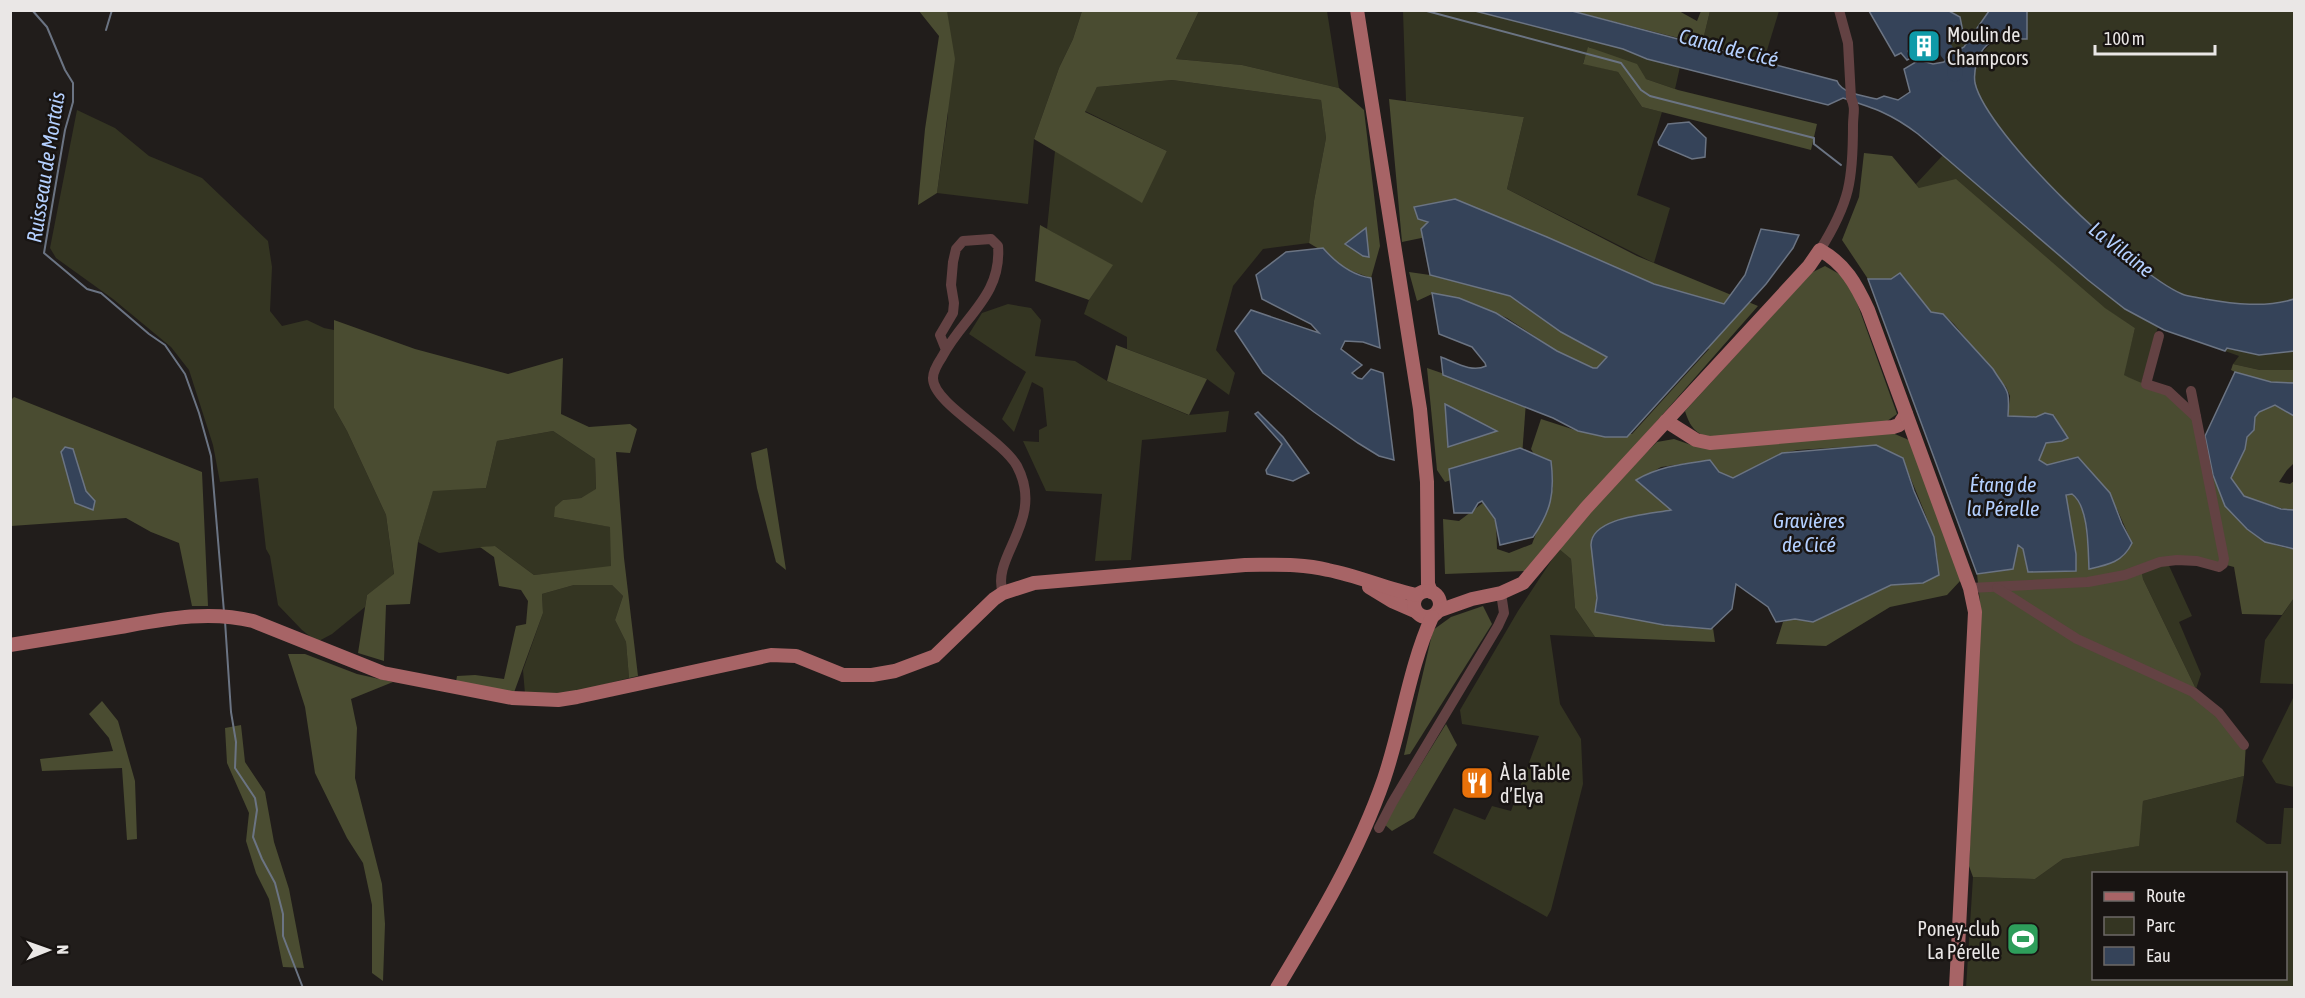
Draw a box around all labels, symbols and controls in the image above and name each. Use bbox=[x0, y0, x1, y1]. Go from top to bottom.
scale bar bbox=[2095, 18, 2215, 56]
water label: Canal de Cicé bbox=[1677, 23, 1781, 71]
place label: Moulin de Champcors bbox=[1947, 23, 2029, 69]
building icon: Moulin de Champcors bbox=[1906, 28, 1942, 64]
text: 100 m bbox=[2104, 28, 2145, 49]
water label: Ruisseau de Mortais bbox=[21, 90, 69, 244]
water label: La Vilaine bbox=[2085, 216, 2159, 282]
water label: Étang de la Pérelle bbox=[1967, 472, 2039, 520]
water label: Gravières de Cicé bbox=[1773, 508, 1845, 556]
place label: À la Table d’Elya bbox=[1500, 761, 1570, 807]
restaurant icon: À la Table d’Elya bbox=[1459, 765, 1495, 801]
legend bbox=[2092, 872, 2287, 980]
text: Route bbox=[2146, 885, 2185, 906]
text: Parc bbox=[2146, 915, 2175, 936]
place label: Poney-club La Pérelle bbox=[1917, 917, 2000, 963]
north arrow bbox=[18, 920, 78, 980]
sports icon: Poney-club La Pérelle bbox=[2005, 921, 2041, 957]
text: N bbox=[54, 945, 72, 955]
text: Eau bbox=[2146, 945, 2171, 966]

